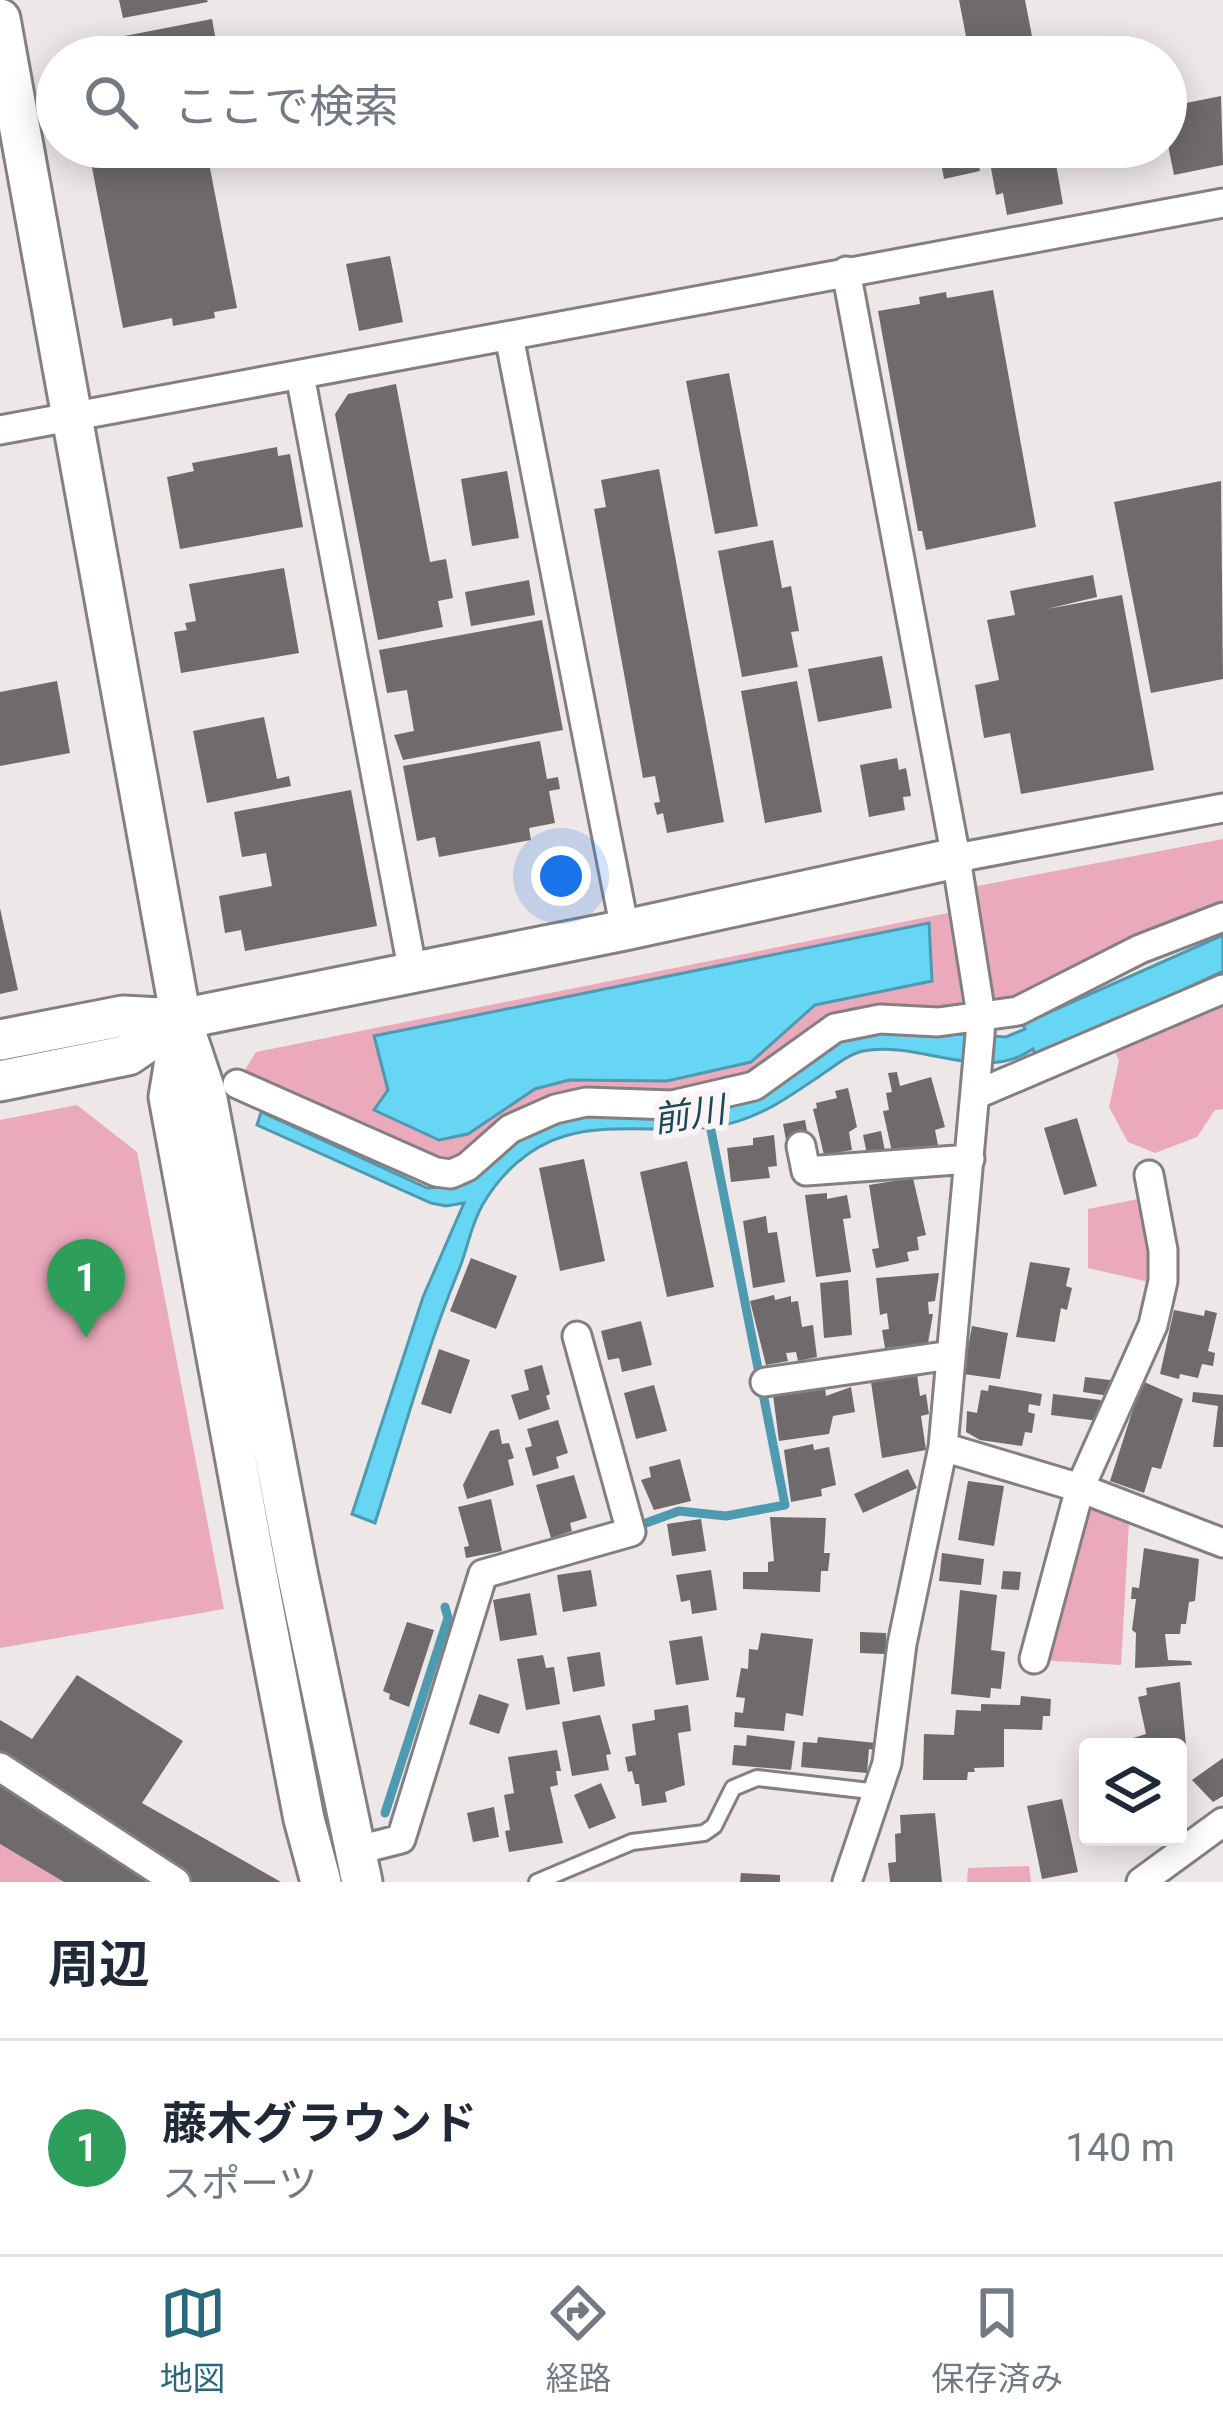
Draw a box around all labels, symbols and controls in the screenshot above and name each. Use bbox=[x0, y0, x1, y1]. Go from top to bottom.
search box bbox=[36, 36, 1187, 168]
icon: search bbox=[78, 69, 144, 135]
text: ここで検索 bbox=[174, 80, 399, 133]
your location bbox=[531, 846, 591, 906]
water label: 前川 bbox=[650, 1088, 732, 1141]
pin: 1 bbox=[47, 1239, 125, 1338]
map controls bbox=[1079, 1738, 1187, 1846]
button: layers bbox=[1079, 1738, 1187, 1846]
text: 周辺 bbox=[48, 1935, 150, 1994]
text: 藤木グラウンド bbox=[162, 2097, 477, 2150]
text: 1 bbox=[76, 2125, 98, 2171]
text: 140 m bbox=[1065, 2125, 1175, 2171]
text: スポーツ bbox=[162, 2161, 317, 2207]
tab: 地図 bbox=[160, 2280, 226, 2400]
tab: 経路 bbox=[545, 2280, 611, 2400]
tab: 保存済み bbox=[931, 2280, 1063, 2400]

